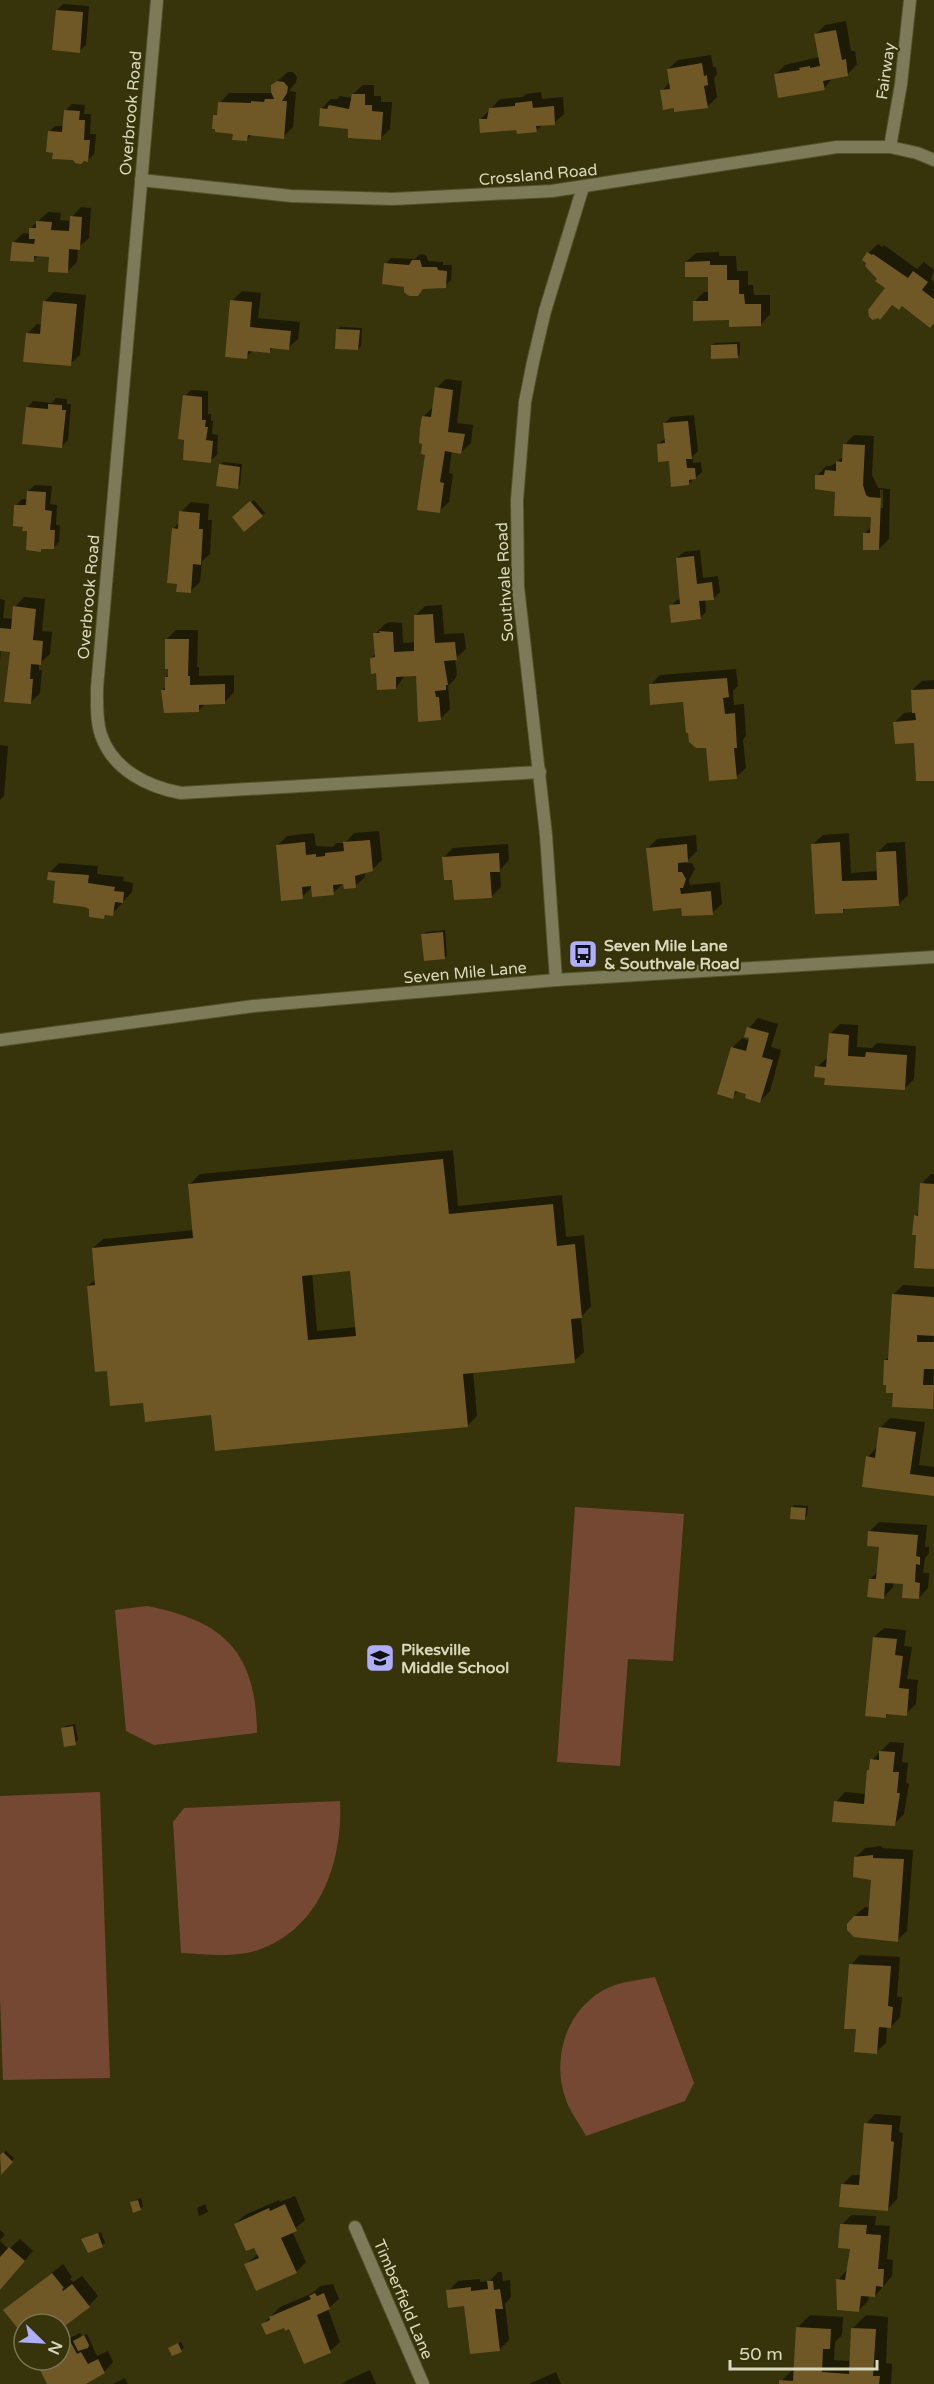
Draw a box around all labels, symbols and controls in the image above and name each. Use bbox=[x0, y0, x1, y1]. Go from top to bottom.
street label: Fairway bbox=[872, 41, 900, 101]
street label: Overbrook Road bbox=[116, 50, 146, 176]
street label: Crossland Road bbox=[478, 160, 598, 190]
street label: Southvale Road bbox=[492, 522, 518, 642]
street label: Overbrook Road bbox=[74, 534, 104, 660]
place label: Seven Mile Lane & Southvale Road bbox=[604, 936, 740, 974]
bus stop icon: Seven Mile Lane & Southvale Road bbox=[567, 938, 599, 970]
street label: Seven Mile Lane bbox=[403, 958, 528, 988]
place label: Pikesville Middle School bbox=[401, 1640, 509, 1678]
school or university icon: Pikesville Middle School bbox=[364, 1642, 396, 1674]
street label: Timberfield Lane bbox=[369, 2237, 437, 2362]
north arrow bbox=[12, 2312, 72, 2372]
scale bar bbox=[730, 2333, 877, 2371]
text: N bbox=[43, 2338, 67, 2358]
text: 50 m bbox=[739, 2343, 783, 2365]

